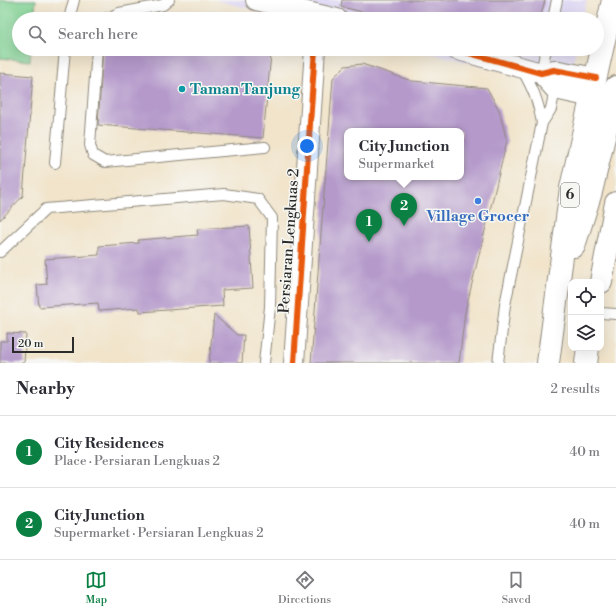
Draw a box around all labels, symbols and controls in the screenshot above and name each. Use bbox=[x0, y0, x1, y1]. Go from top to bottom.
search box bbox=[12, 12, 604, 56]
icon: search bbox=[26, 23, 48, 45]
text: Search here bbox=[58, 25, 138, 44]
place label: Taman Tanjung bbox=[190, 80, 301, 99]
marker: Taman Tanjung bbox=[177, 84, 187, 94]
popup bbox=[344, 128, 464, 180]
your location bbox=[297, 136, 317, 156]
text: City Junction bbox=[359, 137, 449, 156]
text: Supermarket bbox=[359, 156, 435, 172]
street label: Persiaran Lengkuas 2 bbox=[274, 168, 304, 314]
road number: 6 bbox=[561, 183, 579, 207]
pin: 2 bbox=[391, 193, 417, 226]
marker: Village Grocer bbox=[473, 196, 483, 206]
place label: Village Grocer bbox=[426, 207, 530, 226]
pin: 1 bbox=[356, 209, 382, 242]
map controls bbox=[568, 279, 604, 351]
button: locate bbox=[568, 279, 604, 315]
button: layers bbox=[568, 315, 604, 351]
scale bar bbox=[12, 335, 74, 354]
text: 20 m bbox=[18, 337, 43, 351]
text: Nearby bbox=[16, 378, 75, 400]
text: 2 results bbox=[551, 381, 600, 397]
text: City Residences bbox=[54, 434, 164, 453]
text: 1 bbox=[26, 444, 32, 460]
text: 40 m bbox=[570, 444, 600, 460]
text: Place · Persiaran Lengkuas 2 bbox=[54, 453, 220, 469]
text: City Junction bbox=[54, 506, 145, 525]
text: 2 bbox=[25, 516, 33, 532]
text: 40 m bbox=[570, 516, 600, 532]
text: Supermarket · Persiaran Lengkuas 2 bbox=[54, 525, 264, 541]
tab: Map bbox=[85, 569, 107, 607]
tab: Directions bbox=[278, 569, 331, 607]
tab: Saved bbox=[502, 569, 531, 607]

